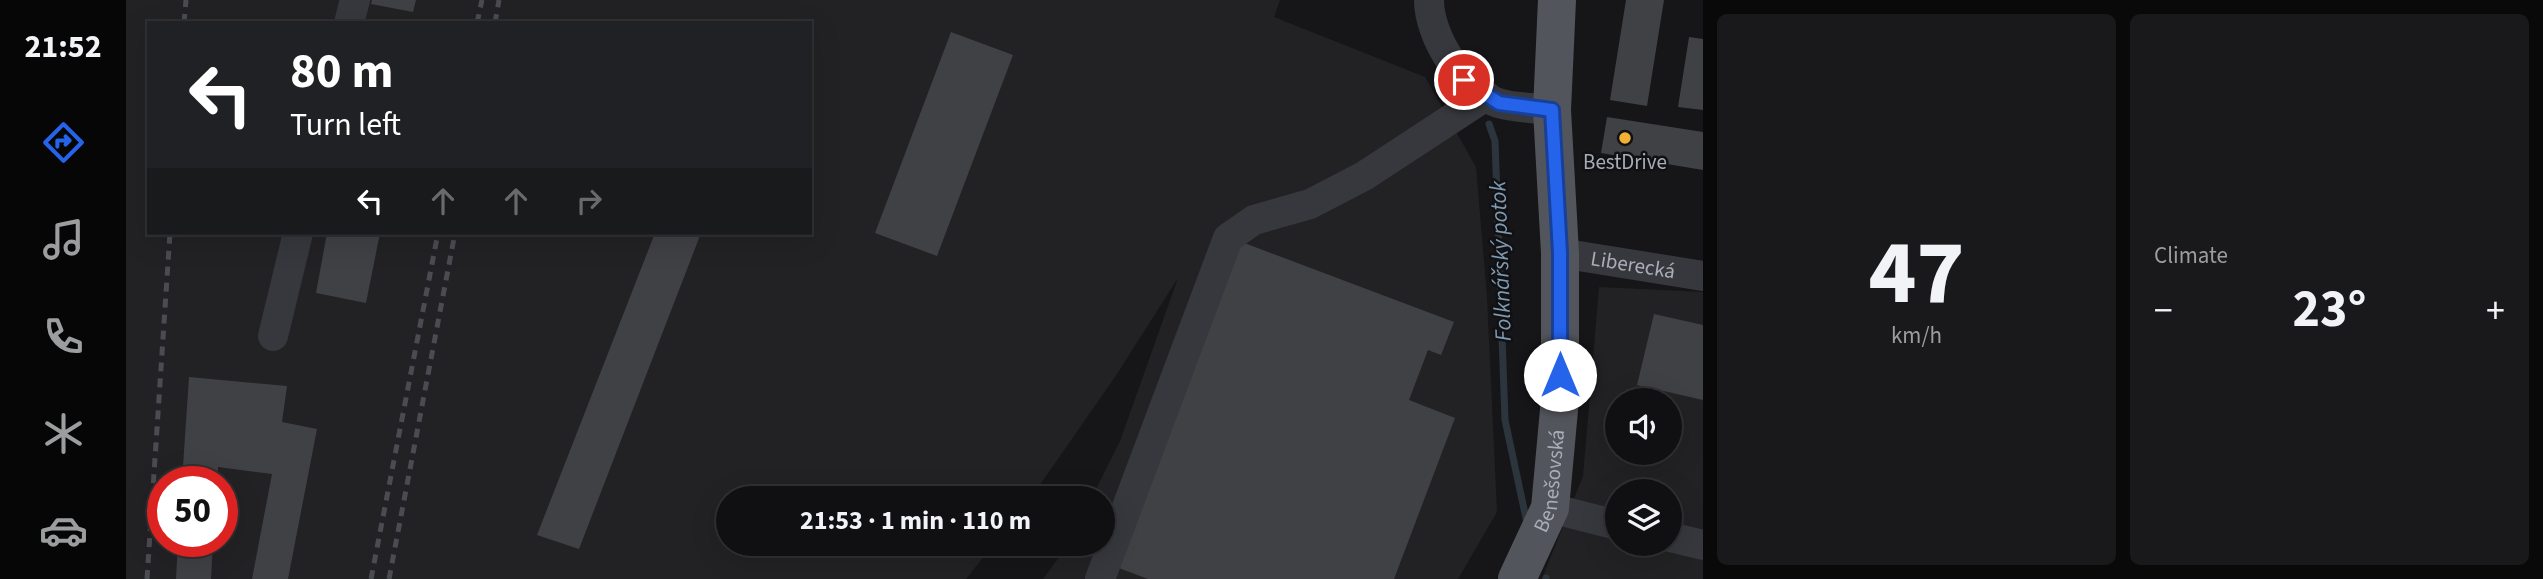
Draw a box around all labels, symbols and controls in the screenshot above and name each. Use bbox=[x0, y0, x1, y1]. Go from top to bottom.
text: 21:52 bbox=[24, 24, 102, 70]
text: 80 m bbox=[290, 37, 394, 107]
icon: left bbox=[175, 49, 266, 140]
pin bbox=[1434, 50, 1494, 110]
icon: arrive bbox=[1445, 61, 1483, 99]
text: Turn left bbox=[290, 102, 401, 148]
icon: directions bbox=[39, 118, 88, 167]
marker: BestDrive bbox=[1617, 130, 1633, 146]
place label: BestDrive bbox=[1583, 147, 1667, 177]
water label: Folknářský potok bbox=[1481, 179, 1520, 342]
icon: left bbox=[351, 182, 389, 220]
icon: ahead bbox=[424, 182, 462, 220]
icon: ahead bbox=[497, 182, 535, 220]
icon: right bbox=[570, 182, 608, 220]
text: 47 bbox=[1868, 209, 1965, 338]
icon: music bbox=[39, 215, 88, 264]
text: Climate bbox=[2154, 239, 2228, 272]
street label: Liberecká bbox=[1589, 243, 1678, 286]
text: 23° bbox=[2293, 273, 2366, 347]
text: − bbox=[2154, 284, 2173, 338]
text: + bbox=[2486, 284, 2505, 338]
icon: phone bbox=[39, 312, 88, 361]
text: km/h bbox=[1891, 319, 1942, 352]
position arrow bbox=[1523, 338, 1597, 412]
map controls bbox=[1605, 388, 1682, 556]
button: sound bbox=[1605, 388, 1682, 465]
icon: climate bbox=[39, 409, 88, 458]
street label: Benešovská bbox=[1526, 428, 1572, 537]
speed limit sign: 50 bbox=[147, 466, 238, 557]
button: layers bbox=[1605, 479, 1682, 556]
text: 21:53 · 1 min · 110 m bbox=[800, 502, 1031, 539]
icon: car bbox=[39, 506, 88, 555]

